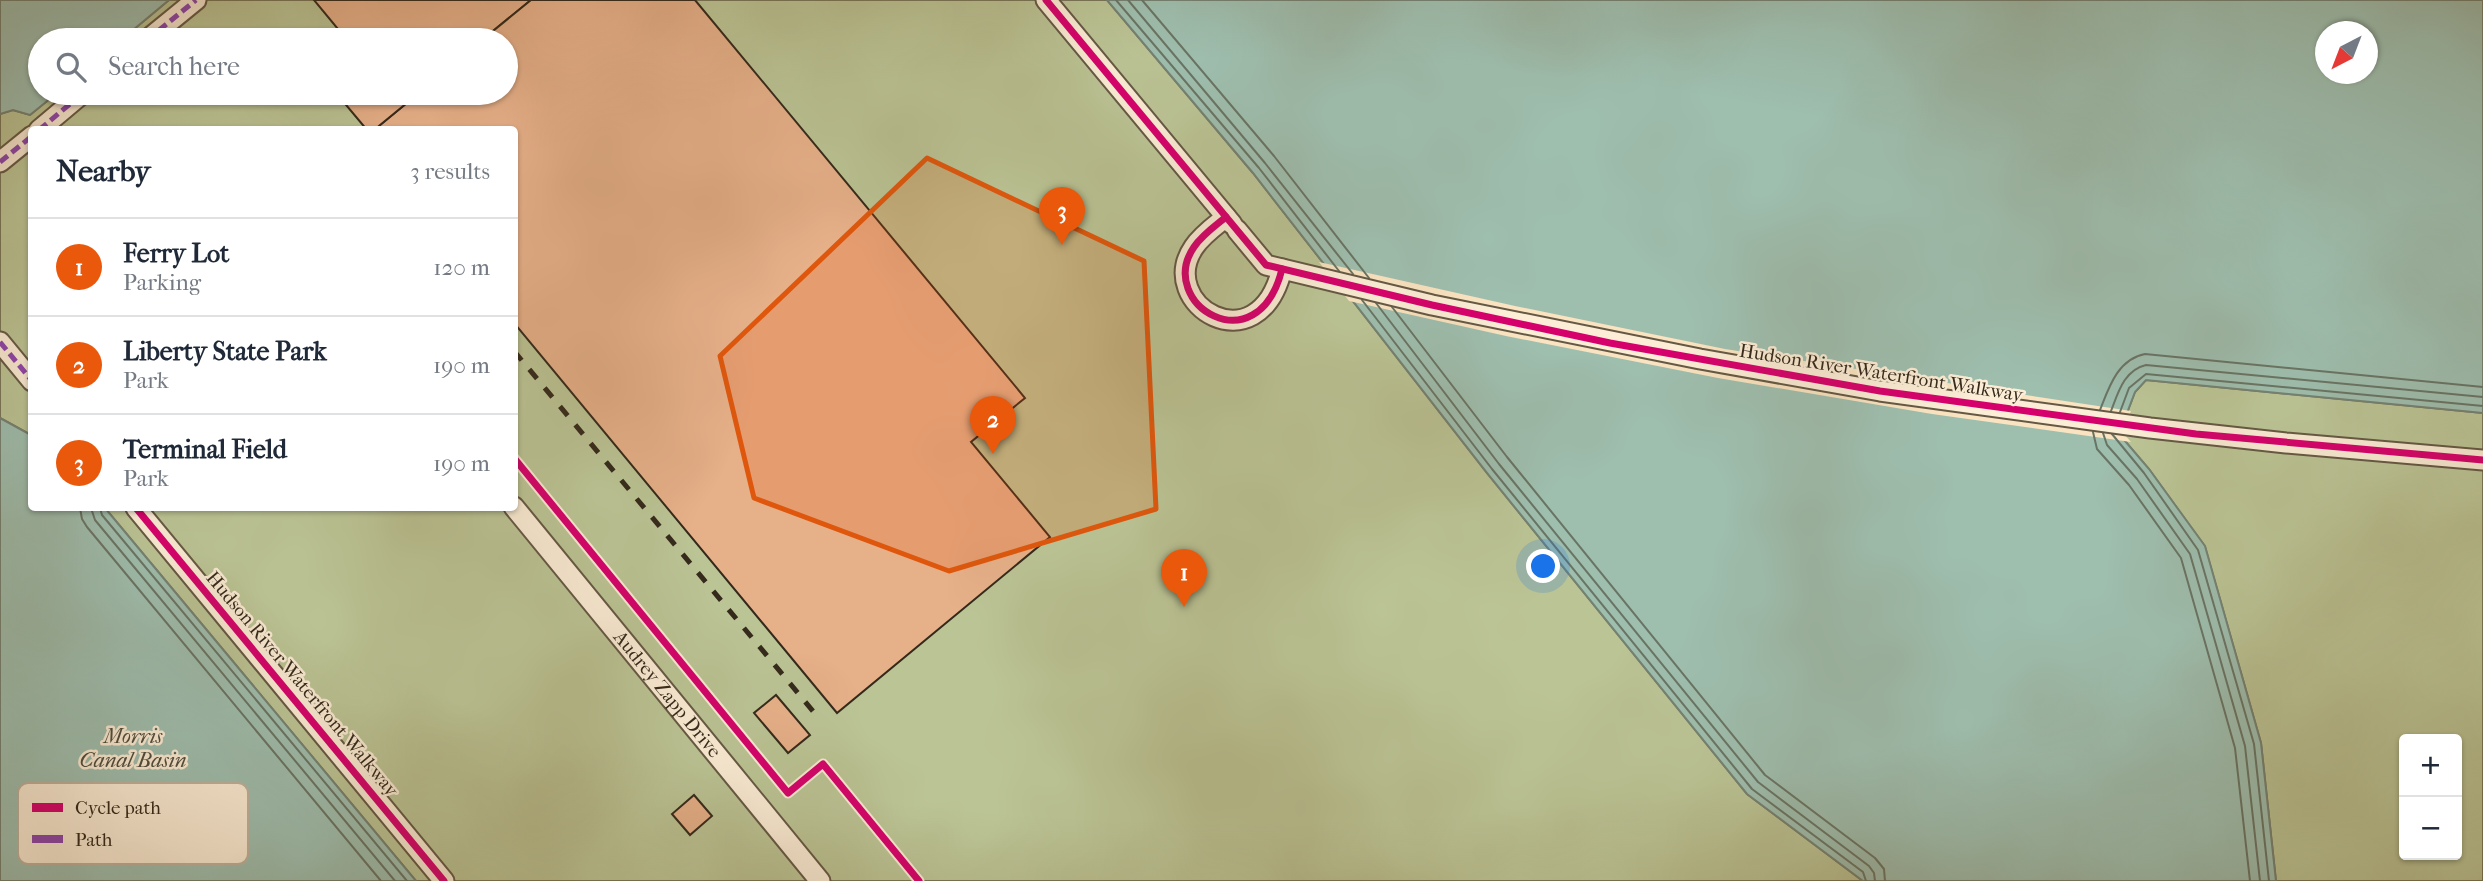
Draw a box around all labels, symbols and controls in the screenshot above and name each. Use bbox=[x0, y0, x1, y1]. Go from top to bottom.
north arrow bbox=[2315, 21, 2378, 84]
search box bbox=[28, 28, 518, 105]
icon: search bbox=[52, 48, 90, 86]
text: Search here bbox=[108, 51, 240, 82]
text: Nearby bbox=[56, 154, 151, 189]
text: 3 results bbox=[410, 158, 490, 185]
pin: 3 bbox=[1039, 187, 1085, 245]
text: Ferry Lot bbox=[123, 238, 229, 269]
text: 1 bbox=[75, 254, 83, 281]
text: 120 m bbox=[433, 254, 490, 281]
text: Parking bbox=[123, 269, 201, 296]
text: Liberty State Park bbox=[123, 336, 327, 367]
street label: Hudson River Waterfront Walkway bbox=[1738, 340, 2025, 406]
text: 2 bbox=[73, 352, 85, 379]
text: 190 m bbox=[433, 352, 490, 379]
text: Park bbox=[123, 367, 169, 394]
pin: 2 bbox=[970, 396, 1016, 454]
text: Terminal Field bbox=[123, 434, 287, 465]
text: 3 bbox=[74, 450, 84, 477]
text: 190 m bbox=[433, 450, 490, 477]
text: Park bbox=[123, 465, 169, 492]
pin: 1 bbox=[1161, 549, 1207, 607]
your location bbox=[1526, 549, 1560, 583]
street label: Hudson River Waterfront Walkway bbox=[201, 567, 403, 802]
street label: Audrey Zapp Drive bbox=[608, 626, 726, 762]
water label: Morris Canal Basin bbox=[80, 724, 187, 772]
map controls bbox=[2399, 734, 2462, 860]
button: + bbox=[2399, 734, 2462, 797]
legend bbox=[18, 783, 248, 864]
text: Cycle path bbox=[75, 797, 161, 819]
button: − bbox=[2399, 797, 2462, 860]
text: Path bbox=[75, 829, 113, 851]

